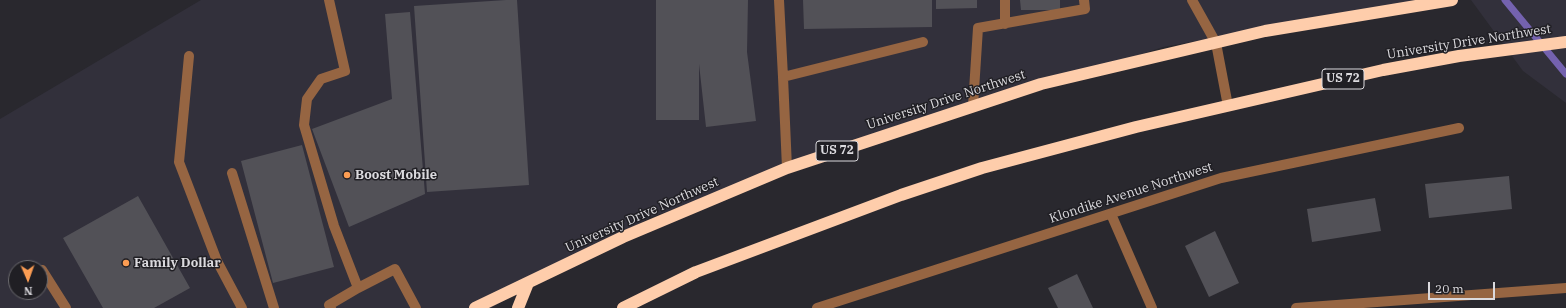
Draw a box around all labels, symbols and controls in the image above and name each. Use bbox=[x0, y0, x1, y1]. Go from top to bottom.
street label: University Drive Northwest bbox=[1386, 21, 1552, 63]
street label: University Drive Northwest bbox=[865, 67, 1027, 133]
road number: US 72 bbox=[1322, 69, 1364, 89]
road number: US 72 bbox=[816, 141, 858, 161]
street label: Klondike Avenue Northwest bbox=[1048, 159, 1214, 227]
place label: Boost Mobile bbox=[355, 167, 437, 183]
marker: Boost Mobile bbox=[342, 170, 352, 180]
street label: University Drive Northwest bbox=[563, 174, 721, 256]
place label: Family Dollar bbox=[134, 255, 221, 271]
marker: Family Dollar bbox=[121, 258, 131, 268]
north arrow bbox=[8, 260, 48, 300]
scale bar bbox=[1430, 274, 1497, 300]
text: 20 m bbox=[1435, 281, 1464, 296]
text: N bbox=[24, 284, 33, 298]

